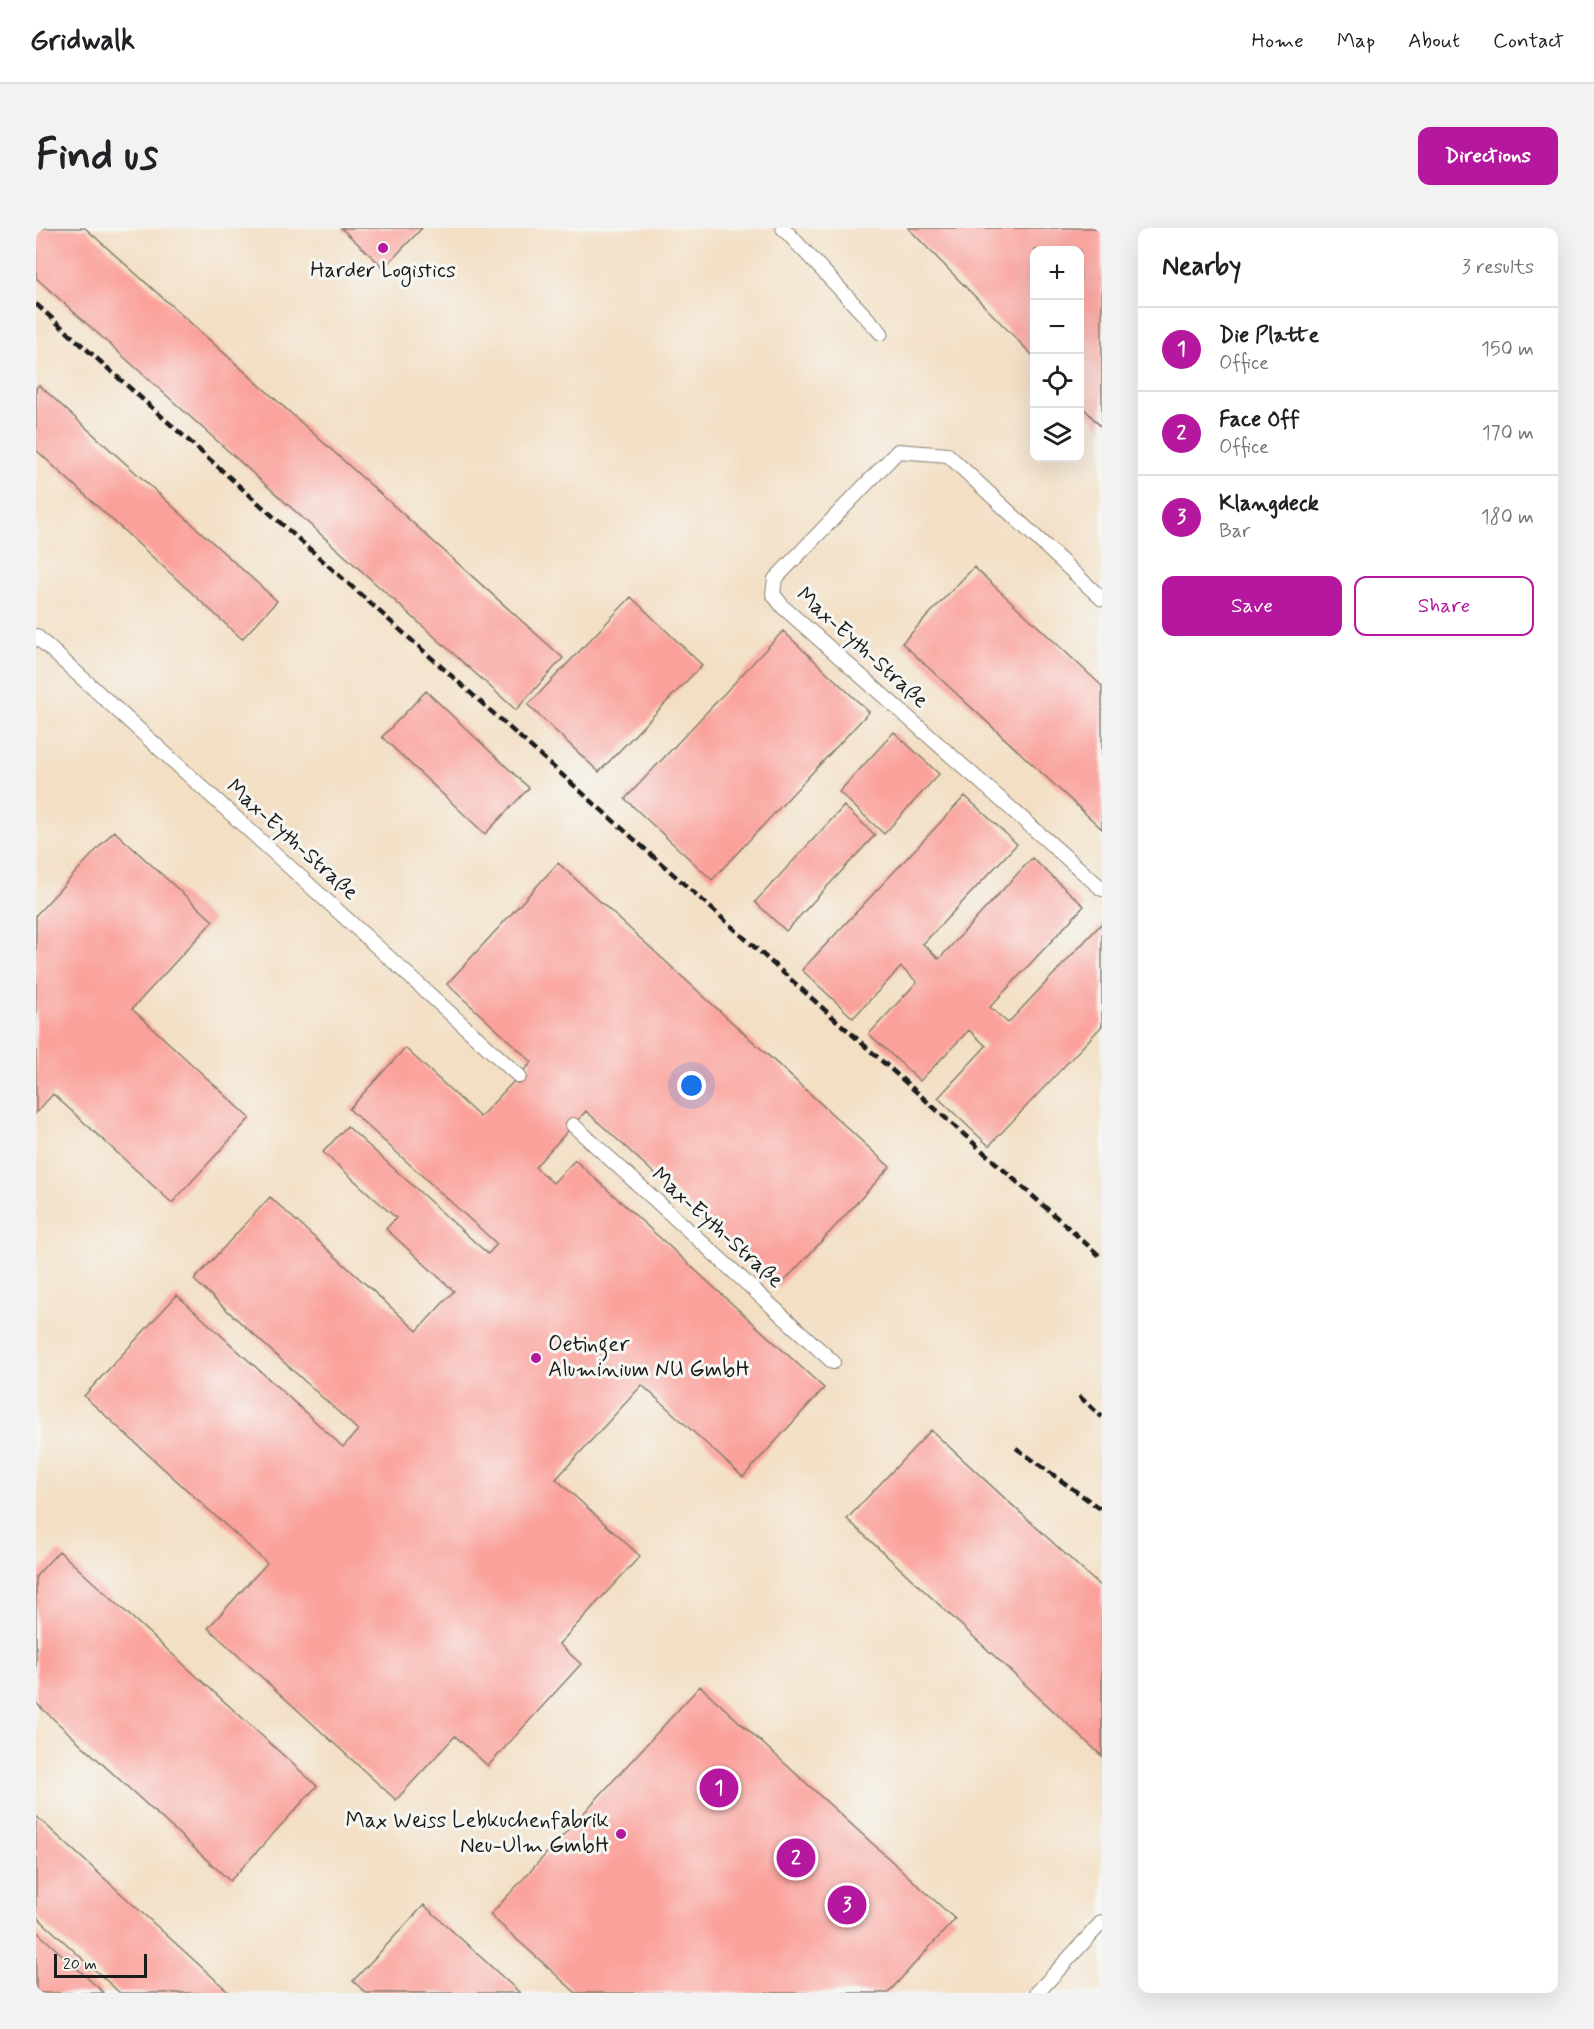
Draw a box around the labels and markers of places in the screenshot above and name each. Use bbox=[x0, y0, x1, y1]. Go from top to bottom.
marker: Harder Logistics bbox=[376, 241, 390, 255]
place label: Harder Logistics bbox=[310, 257, 456, 288]
place label: Oetinger Aluminium NU GmbH bbox=[548, 1331, 750, 1384]
marker: Oetinger Aluminium NU GmbH bbox=[529, 1351, 543, 1365]
pin: 1 bbox=[700, 1766, 738, 1810]
place label: Max Weiss Lebkuchenfabrik Neu-Ulm GmbH bbox=[345, 1807, 609, 1860]
marker: Max Weiss Lebkuchenfabrik Neu-Ulm GmbH bbox=[614, 1827, 628, 1841]
pin: 2 bbox=[776, 1836, 816, 1880]
pin: 3 bbox=[828, 1882, 866, 1928]

